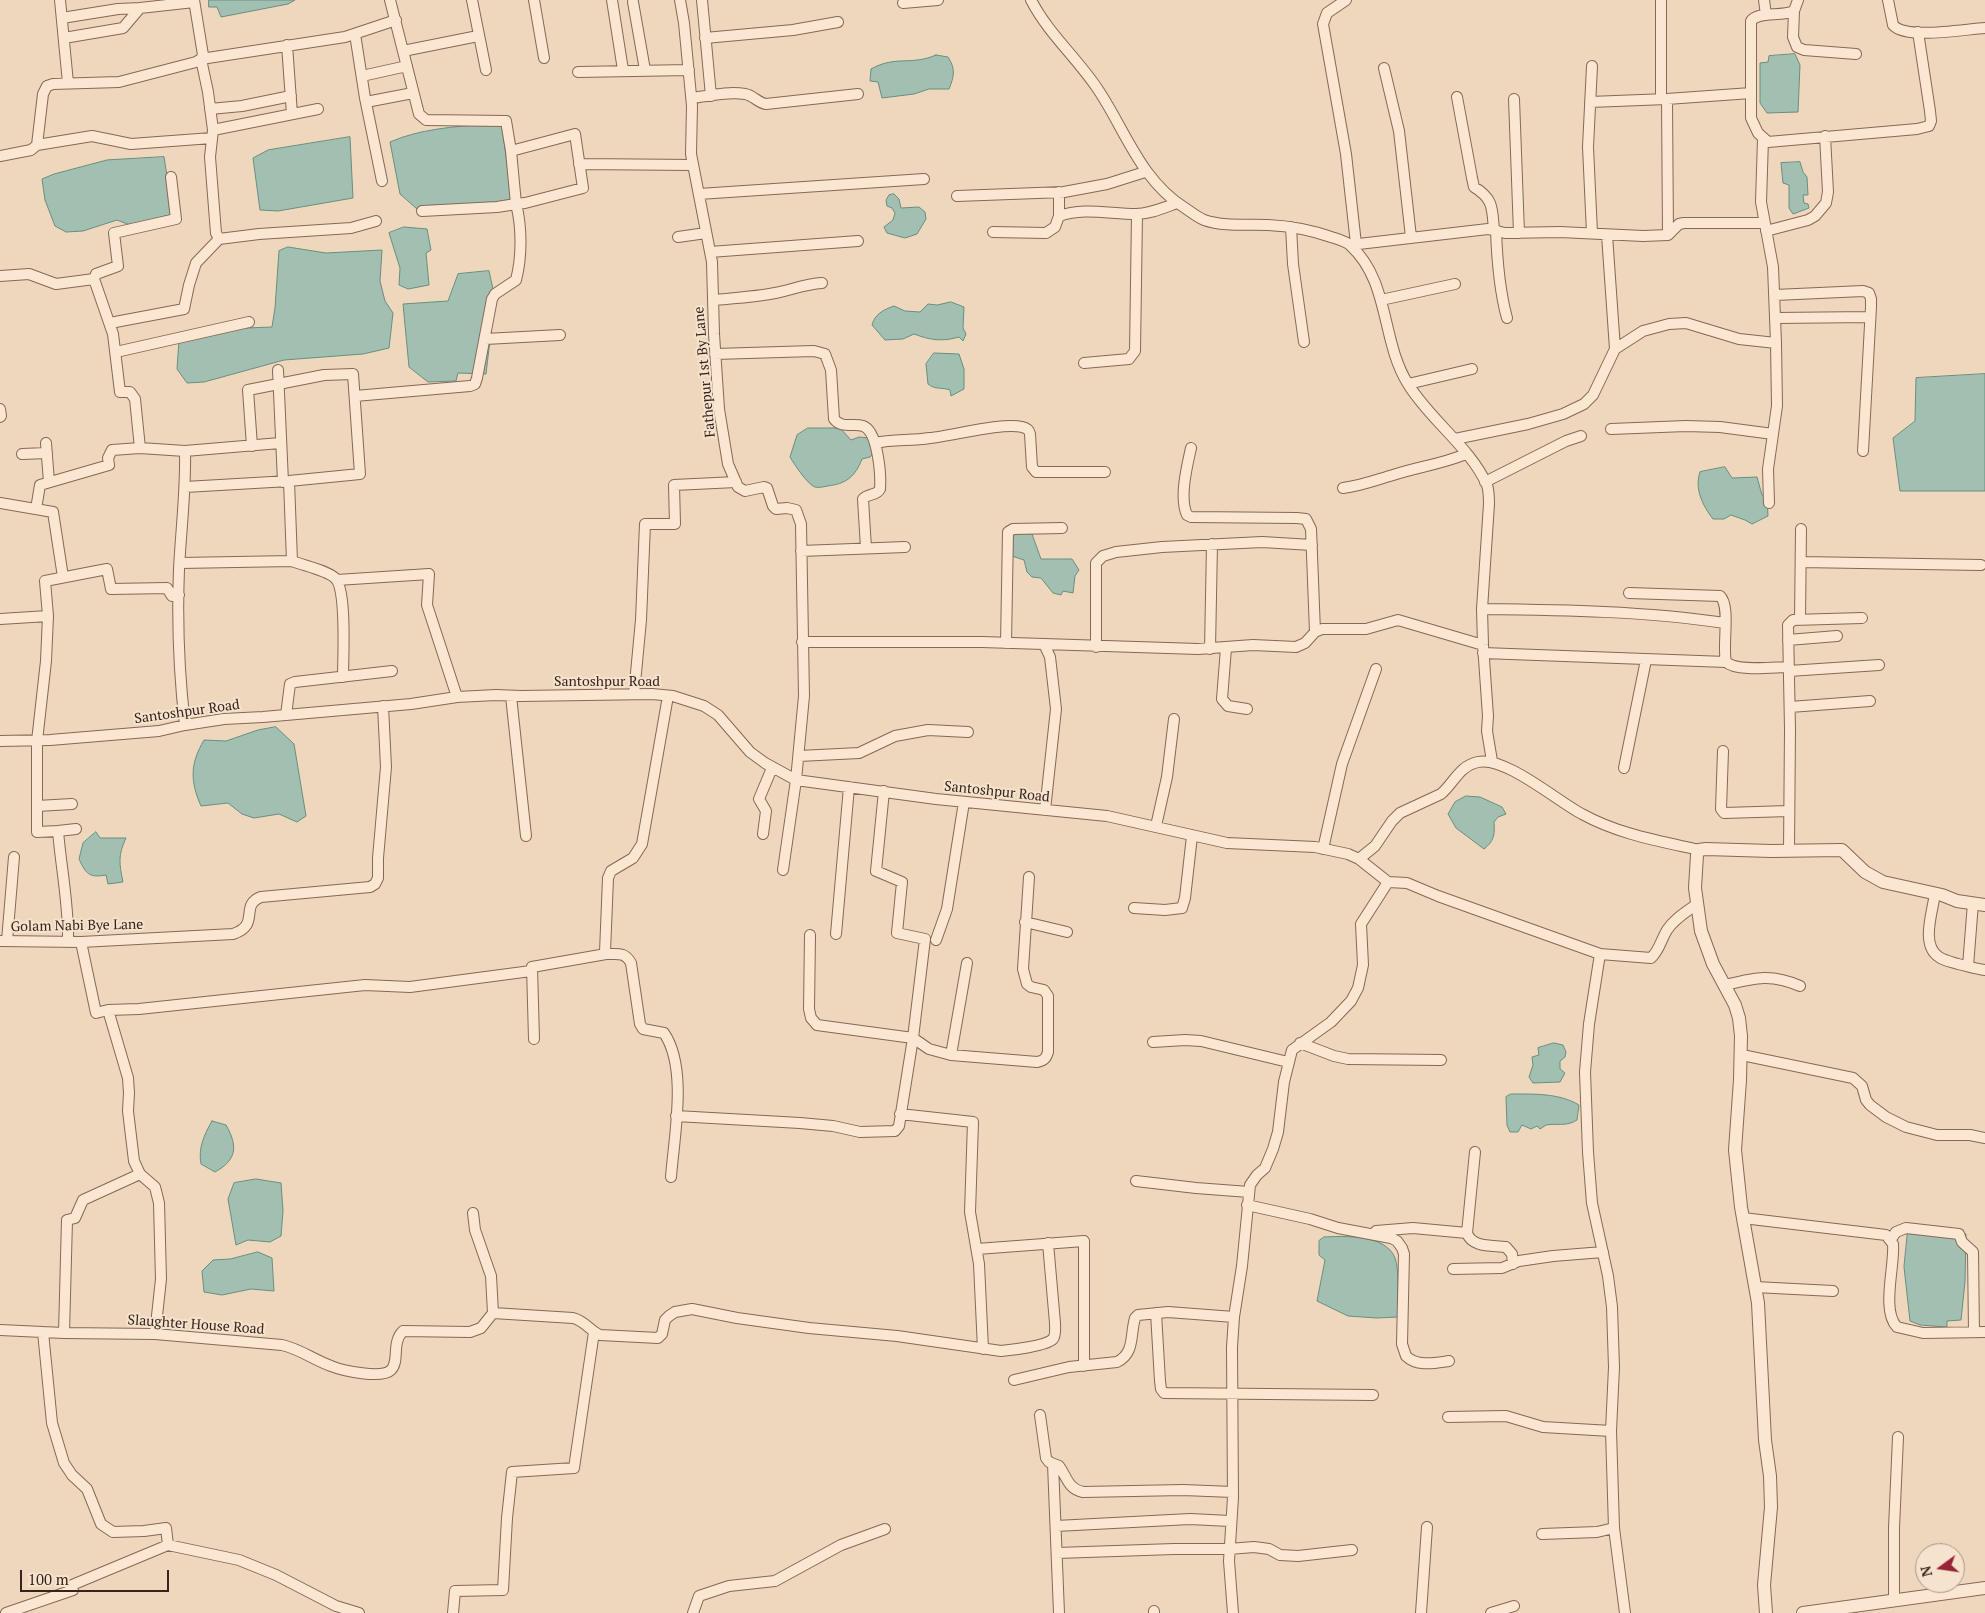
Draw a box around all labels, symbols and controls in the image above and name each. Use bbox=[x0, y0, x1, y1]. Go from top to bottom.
street label: Fathepur 1st By Lane bbox=[691, 306, 719, 438]
street label: Santoshpur Road bbox=[554, 674, 660, 690]
street label: Santoshpur Road bbox=[133, 696, 241, 728]
street label: Santoshpur Road bbox=[943, 778, 1051, 806]
street label: Golam Nabi Bye Lane bbox=[11, 916, 143, 936]
street label: Slaughter House Road bbox=[127, 1312, 265, 1338]
north arrow bbox=[1915, 1543, 1965, 1593]
scale bar bbox=[22, 1560, 171, 1592]
text: N bbox=[1915, 1564, 1936, 1579]
text: 100 m bbox=[28, 1569, 69, 1589]

